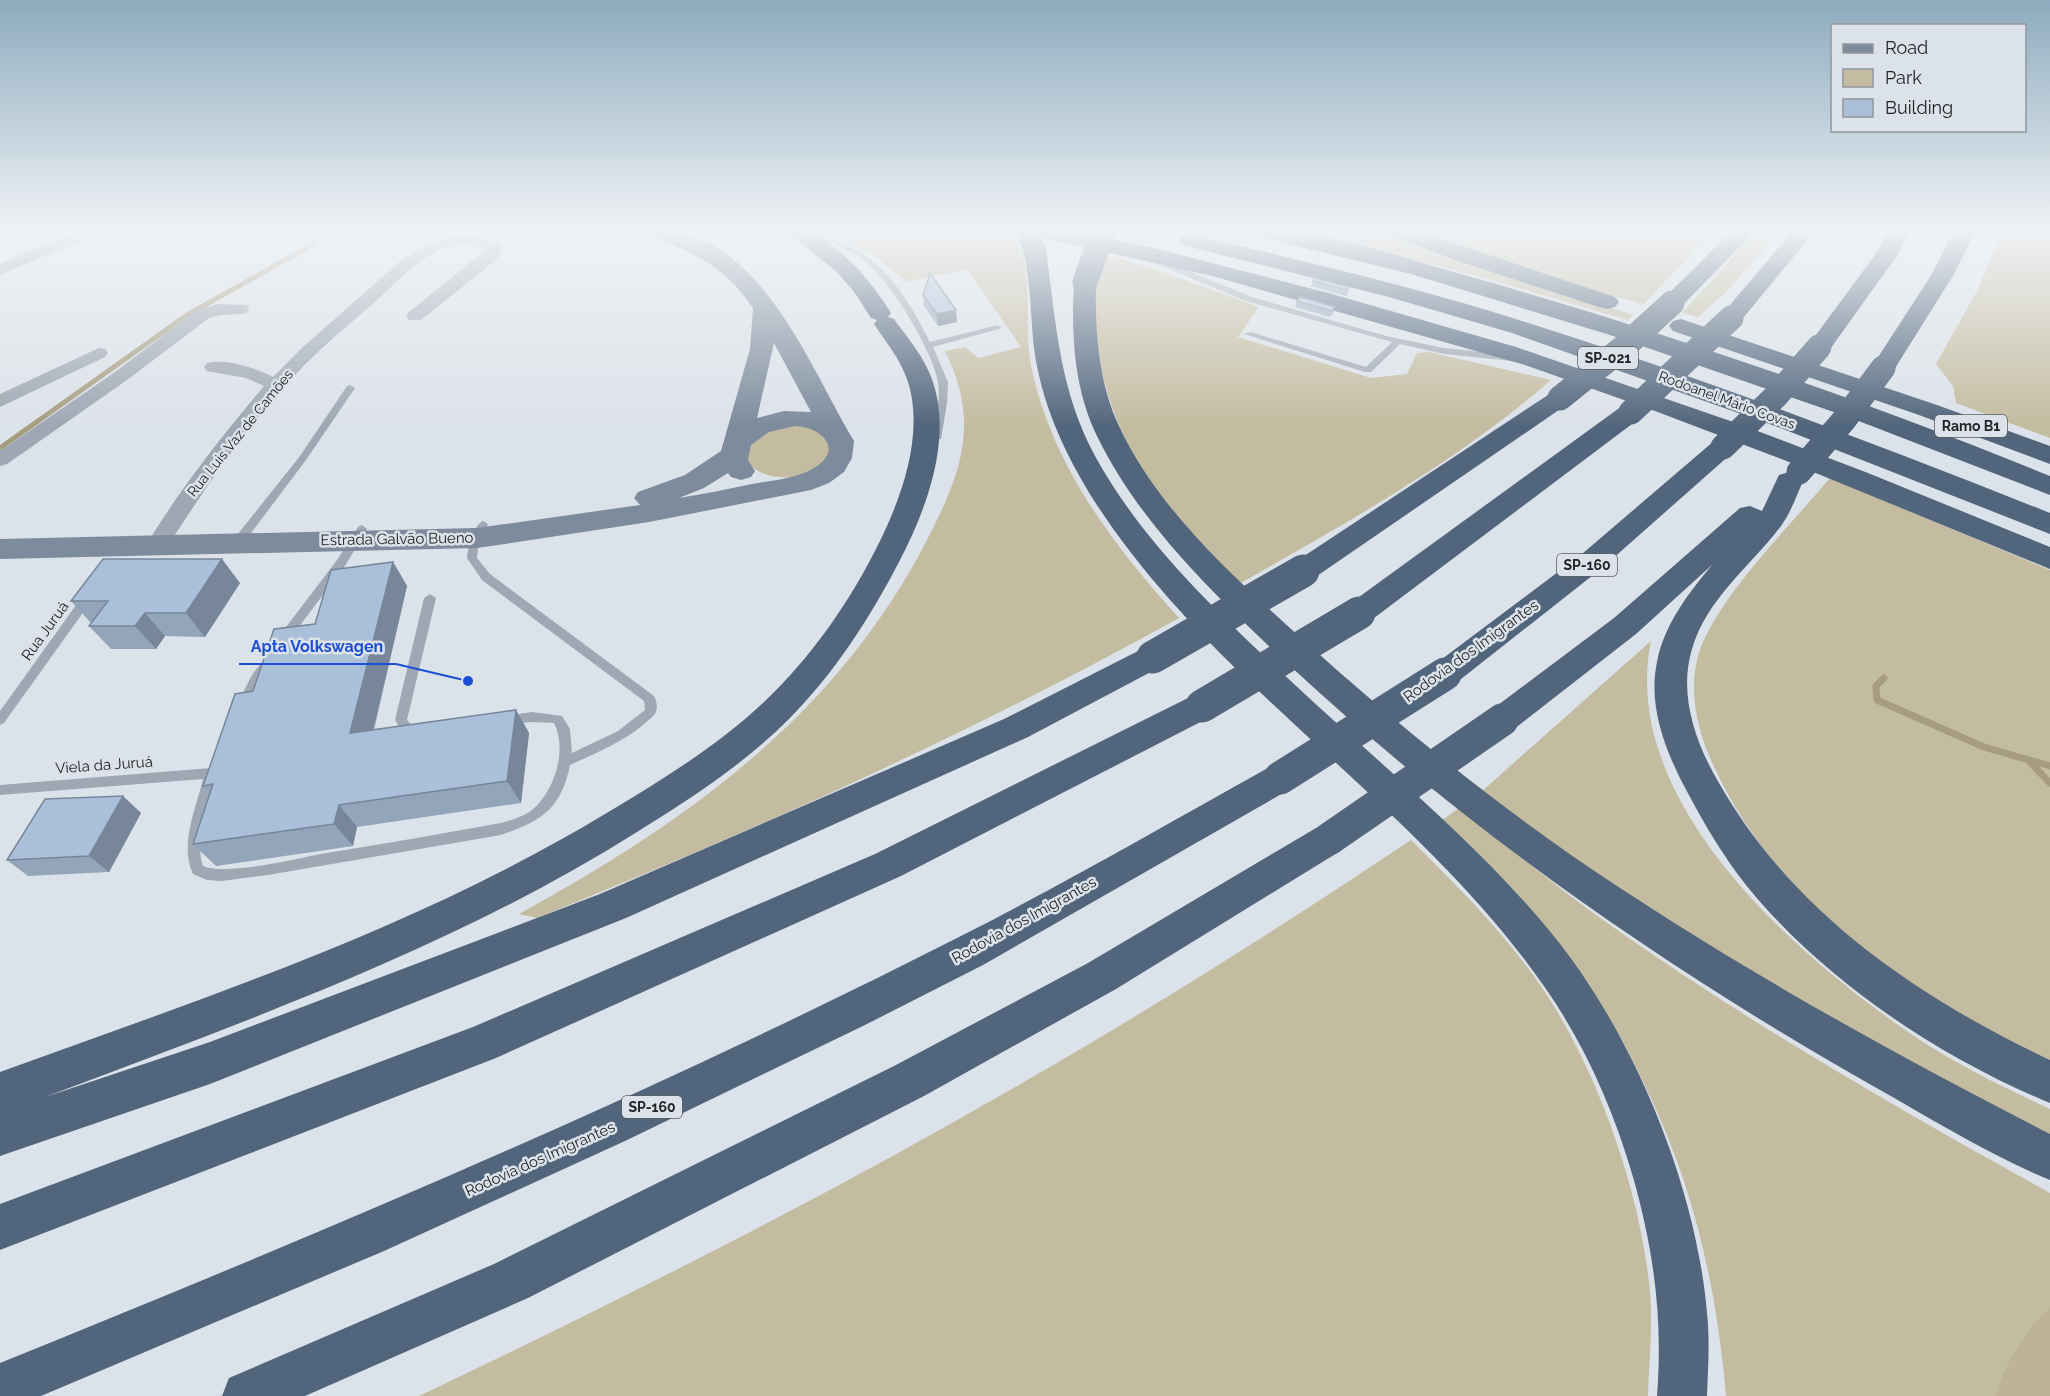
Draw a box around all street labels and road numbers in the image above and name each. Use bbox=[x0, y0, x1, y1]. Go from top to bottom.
road number: SP-021 bbox=[1578, 347, 1638, 369]
street label: Rua Luis Vaz de Camões bbox=[184, 366, 296, 500]
street label: Rodoanel Mário Covas bbox=[1656, 368, 1798, 432]
road number: Ramo B1 bbox=[1935, 415, 2007, 437]
street label: Estrada Galvão Bueno bbox=[320, 529, 474, 549]
road number: SP-160 bbox=[1557, 554, 1617, 576]
street label: Rodovia dos Imigrantes bbox=[1400, 596, 1542, 706]
street label: Rua Juruá bbox=[18, 598, 72, 664]
street label: Viela da Juruá bbox=[55, 753, 153, 777]
street label: Rodovia dos Imigrantes bbox=[949, 873, 1099, 967]
road number: SP-160 bbox=[622, 1096, 682, 1118]
street label: Rodovia dos Imigrantes bbox=[462, 1118, 618, 1200]

